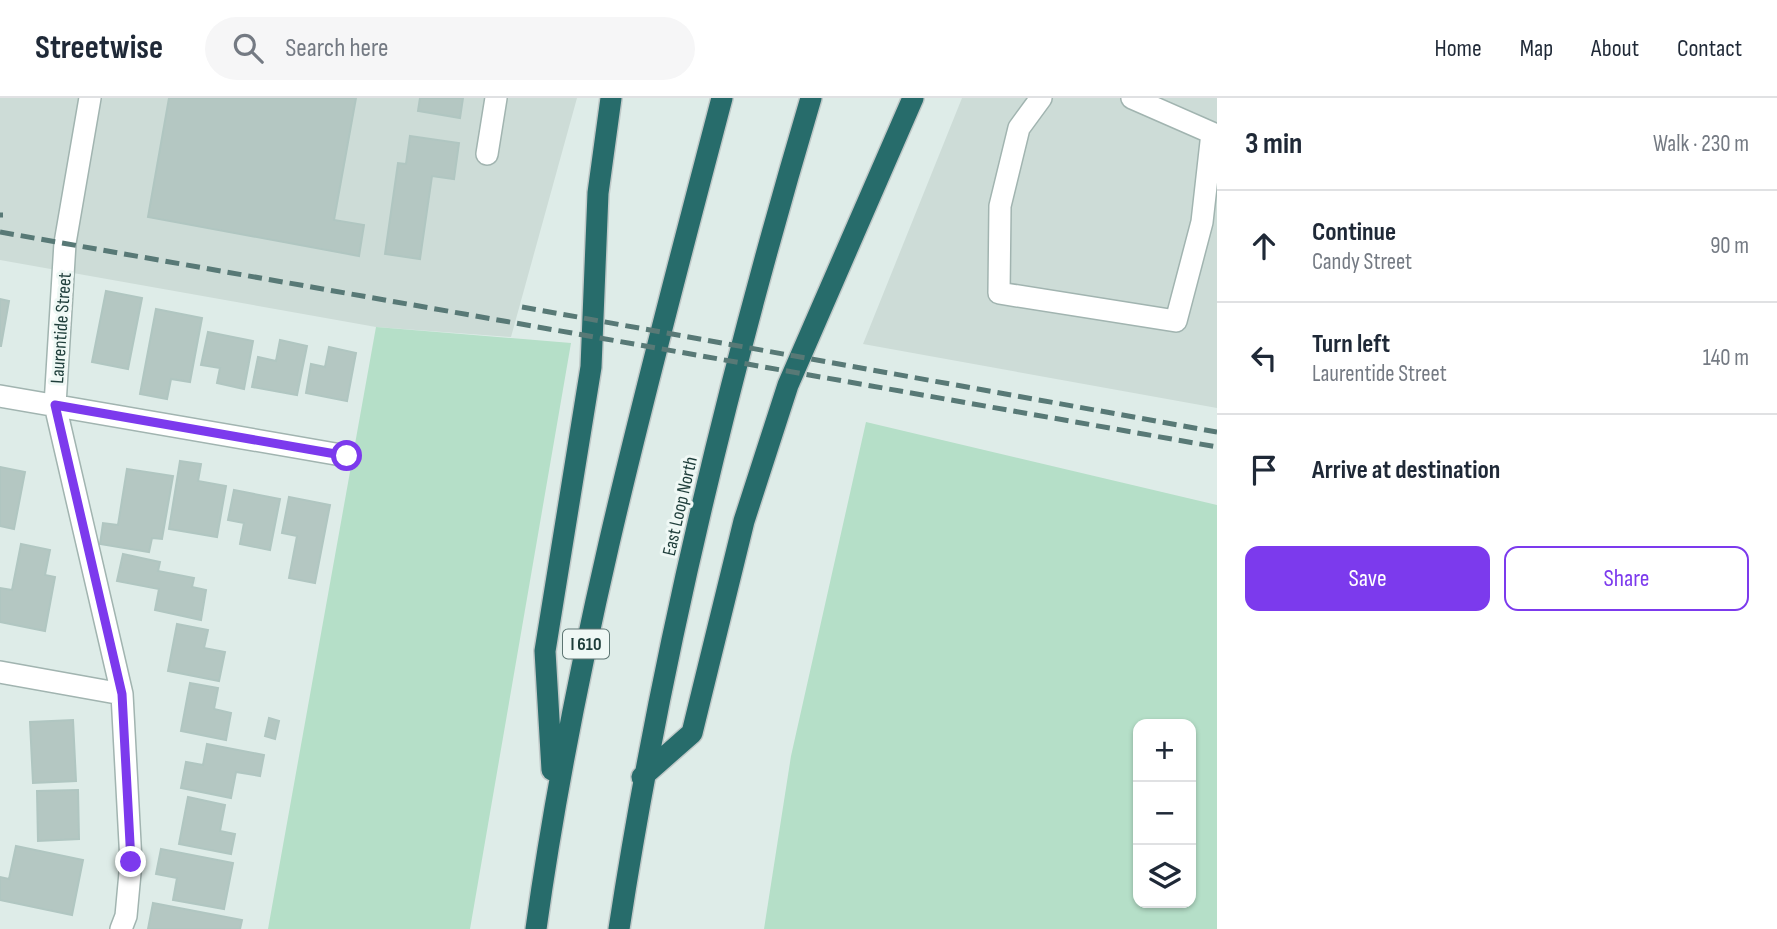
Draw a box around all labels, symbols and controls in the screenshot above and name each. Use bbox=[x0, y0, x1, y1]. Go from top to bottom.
search box bbox=[205, 17, 695, 80]
text: Streetwise bbox=[35, 28, 163, 68]
icon: search bbox=[229, 29, 267, 67]
text: Search here bbox=[285, 33, 389, 64]
text: Home bbox=[1434, 34, 1482, 63]
text: Map bbox=[1520, 34, 1553, 63]
text: About bbox=[1591, 34, 1639, 63]
text: Contact bbox=[1677, 34, 1742, 63]
text: 3 min bbox=[1245, 126, 1302, 162]
text: Walk · 230 m bbox=[1653, 130, 1749, 158]
text: Continue bbox=[1312, 217, 1396, 248]
icon: ahead bbox=[1245, 227, 1283, 265]
text: 90 m bbox=[1710, 232, 1749, 260]
text: Candy Street bbox=[1312, 248, 1412, 276]
street label: Laurentide Street bbox=[46, 272, 77, 384]
text: Turn left bbox=[1312, 329, 1390, 360]
icon: left bbox=[1245, 339, 1283, 377]
text: 140 m bbox=[1703, 344, 1749, 372]
text: Laurentide Street bbox=[1312, 360, 1447, 388]
route start bbox=[331, 440, 362, 471]
icon: arrive bbox=[1245, 451, 1283, 489]
street label: East Loop North bbox=[658, 454, 703, 558]
text: Arrive at destination bbox=[1312, 455, 1500, 486]
button: Save bbox=[1245, 546, 1490, 611]
button: Share bbox=[1504, 546, 1749, 611]
road number: I 610 bbox=[563, 630, 609, 658]
map controls bbox=[1133, 719, 1196, 908]
button: + bbox=[1133, 719, 1196, 782]
button: − bbox=[1133, 782, 1196, 845]
button: layers bbox=[1133, 845, 1196, 908]
route end bbox=[115, 846, 146, 877]

